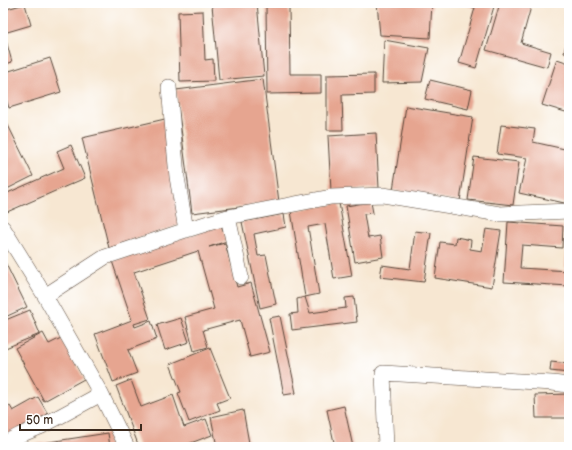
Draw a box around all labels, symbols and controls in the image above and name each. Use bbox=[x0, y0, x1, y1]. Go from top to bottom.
scale bar bbox=[20, 406, 141, 432]
text: 50 m bbox=[26, 413, 53, 428]

